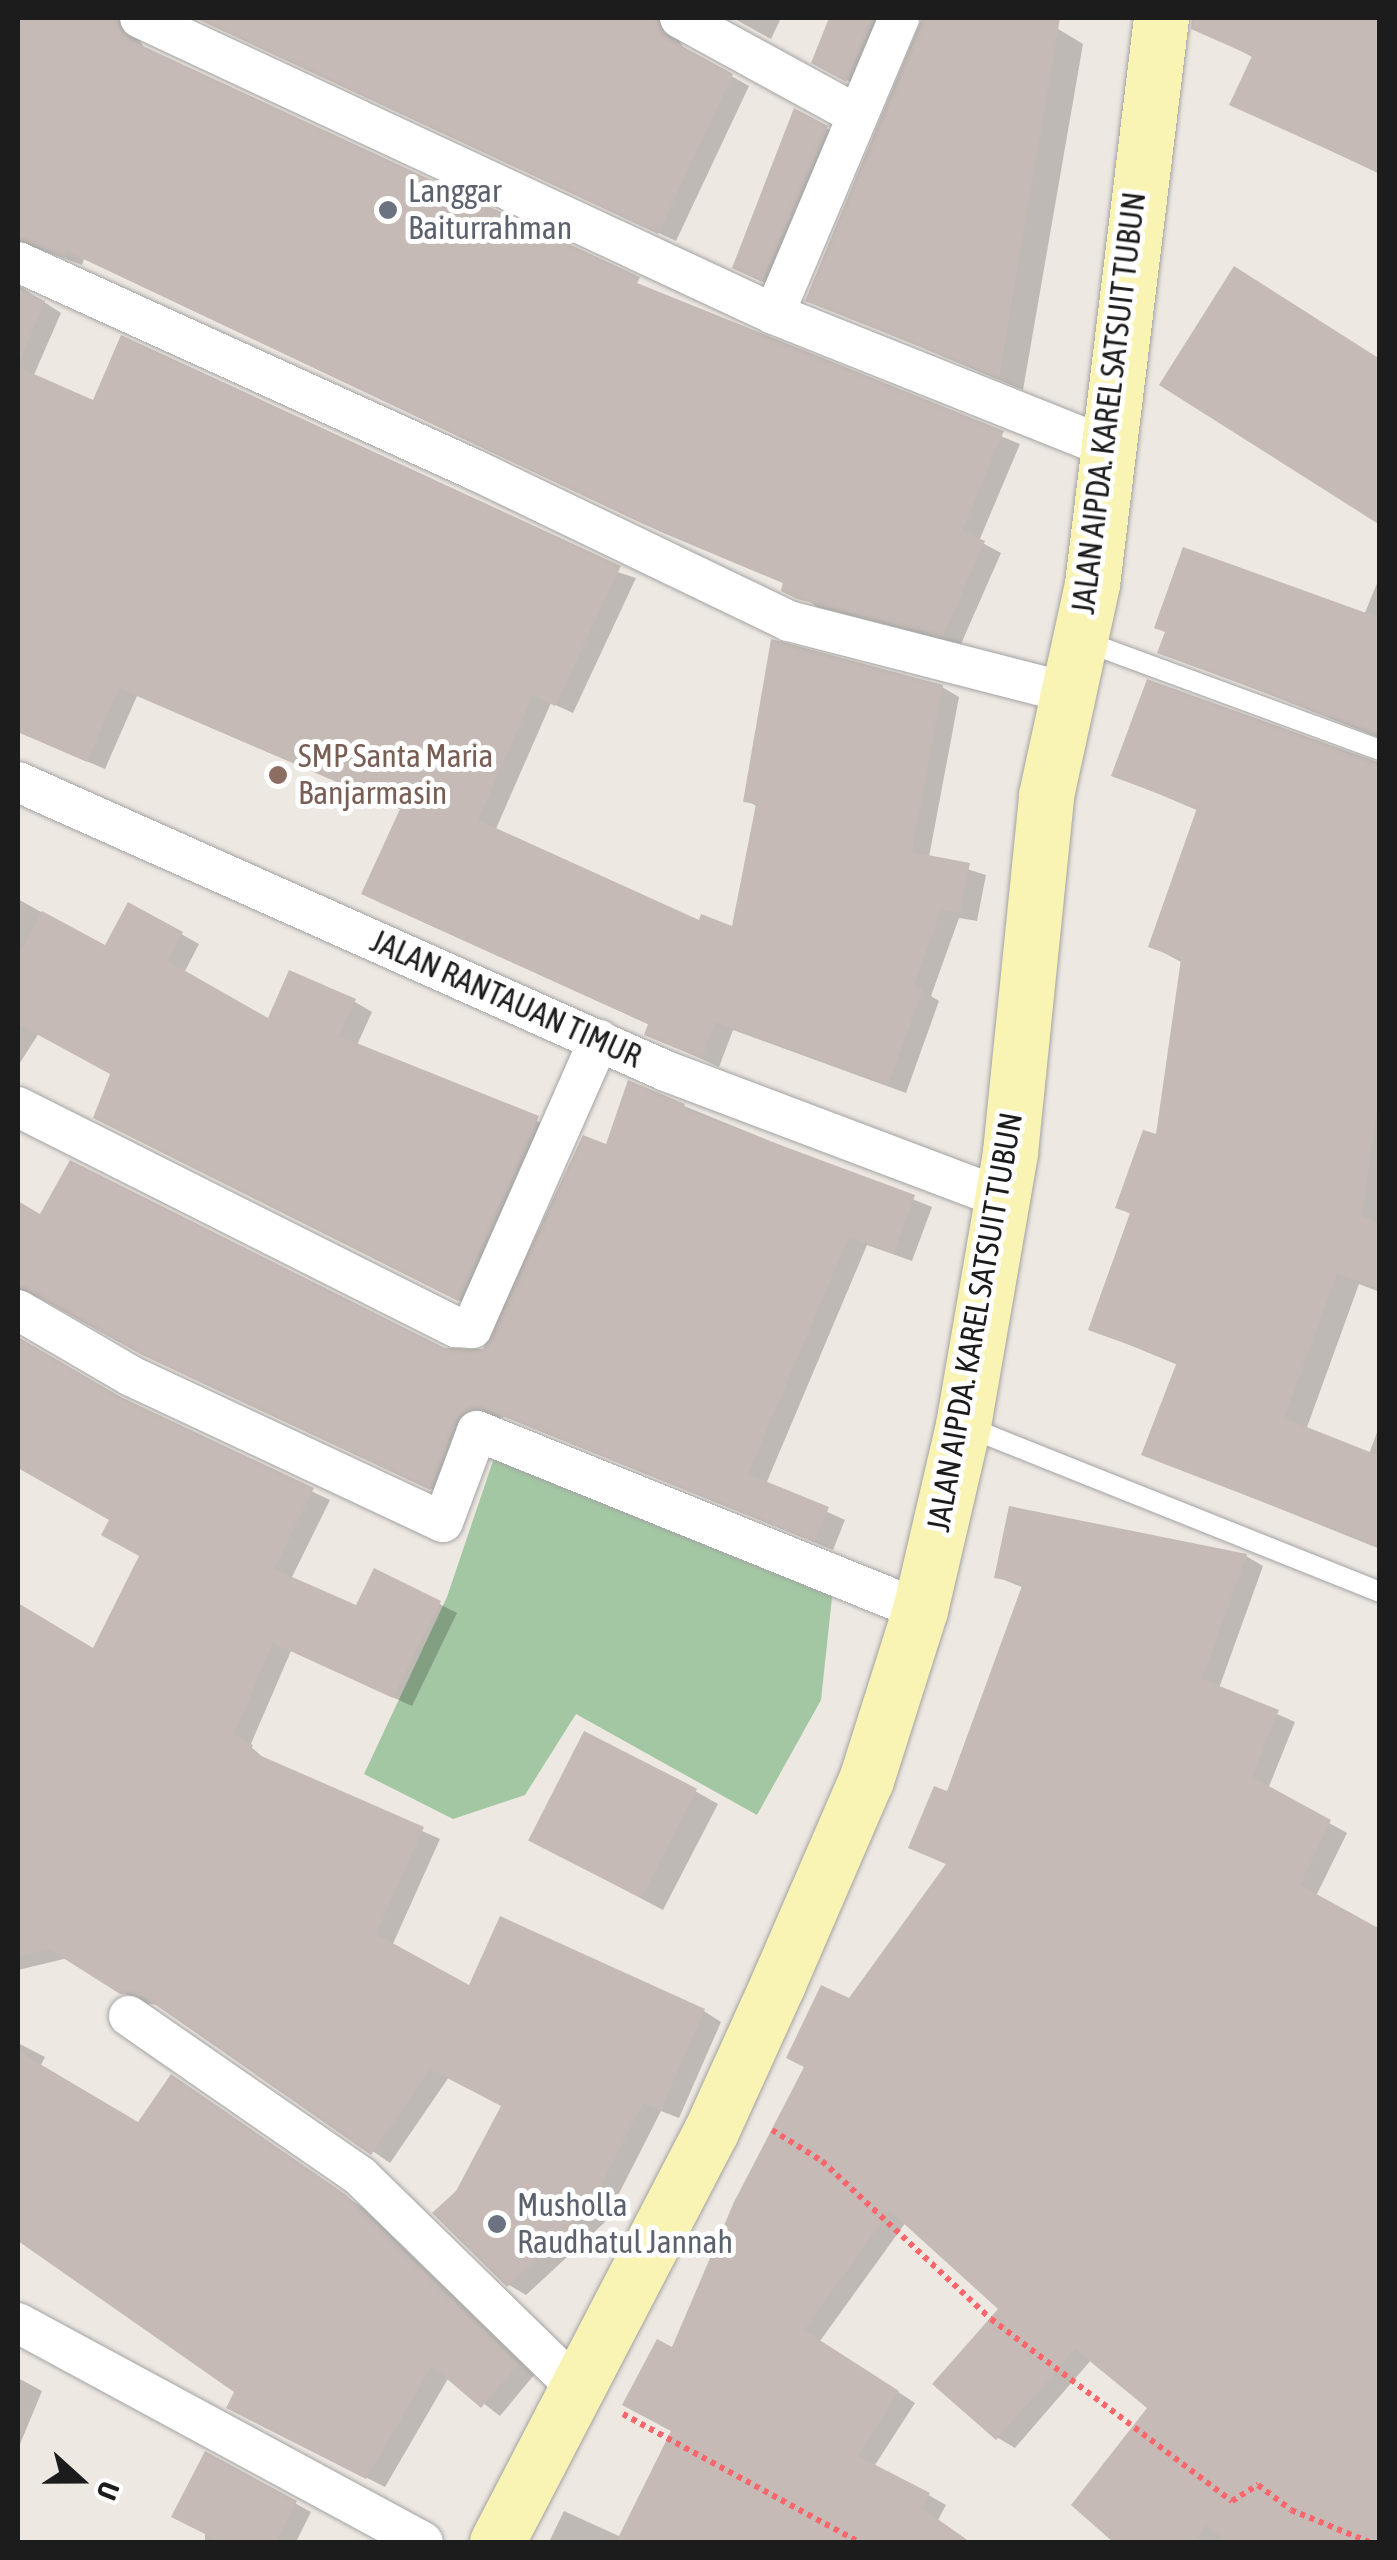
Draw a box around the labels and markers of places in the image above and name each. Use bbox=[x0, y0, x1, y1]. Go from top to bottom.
place label: Langgar Baiturrahman bbox=[408, 173, 572, 248]
marker: Langgar Baiturrahman bbox=[377, 199, 399, 221]
place label: SMP Santa Maria Banjarmasin bbox=[298, 738, 493, 813]
marker: SMP Santa Maria Banjarmasin bbox=[267, 764, 289, 786]
place label: Musholla Raudhatul Jannah bbox=[517, 2187, 733, 2262]
marker: Musholla Raudhatul Jannah bbox=[486, 2213, 508, 2235]

